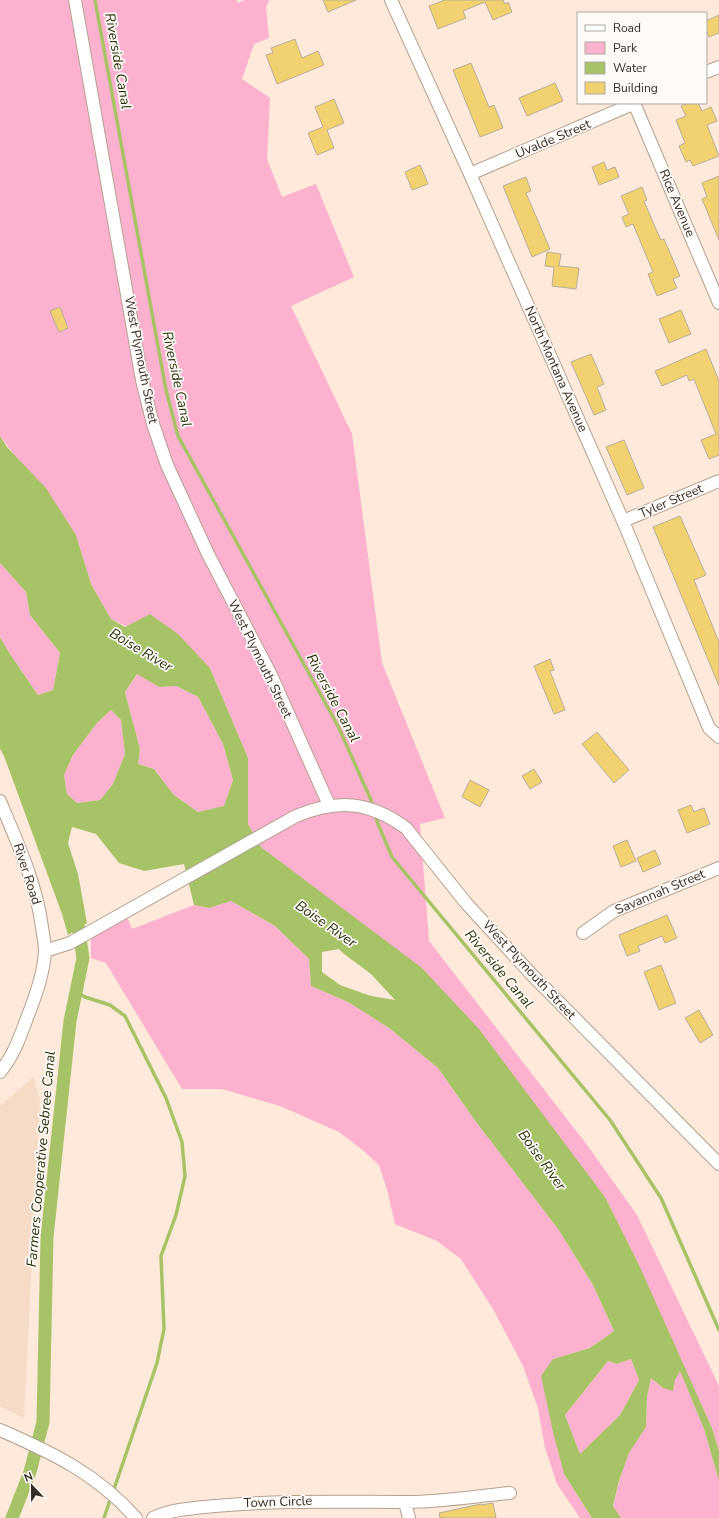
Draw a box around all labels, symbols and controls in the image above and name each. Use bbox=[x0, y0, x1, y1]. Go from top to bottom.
water label: Riverside Canal bbox=[100, 11, 136, 111]
legend bbox=[577, 12, 707, 104]
text: Road bbox=[613, 20, 641, 36]
text: Park bbox=[613, 40, 638, 56]
text: Water bbox=[613, 60, 647, 76]
text: Building bbox=[613, 80, 658, 96]
street label: Uvalde Street bbox=[513, 115, 594, 163]
street label: Rice Avenue bbox=[655, 166, 699, 240]
street label: West Plymouth Street bbox=[120, 295, 162, 426]
street label: North Montana Avenue bbox=[520, 303, 592, 435]
water label: Riverside Canal bbox=[158, 329, 196, 429]
street label: Tyler Street bbox=[636, 479, 706, 523]
street label: West Plymouth Street bbox=[224, 597, 297, 722]
water label: Boise River bbox=[106, 624, 177, 677]
water label: Riverside Canal bbox=[302, 651, 364, 745]
street label: River Road bbox=[9, 841, 45, 907]
street label: Savannah Street bbox=[612, 865, 708, 919]
water label: Boise River bbox=[292, 896, 361, 953]
street label: West Plymouth Street bbox=[478, 916, 580, 1024]
water label: Riverside Canal bbox=[460, 926, 538, 1012]
water label: Farmers Cooperative Sebree Canal bbox=[22, 1050, 60, 1268]
water label: Boise River bbox=[514, 1126, 571, 1195]
north arrow bbox=[12, 1466, 52, 1506]
text: N bbox=[22, 1469, 35, 1486]
street label: Town Circle bbox=[243, 1492, 313, 1512]

